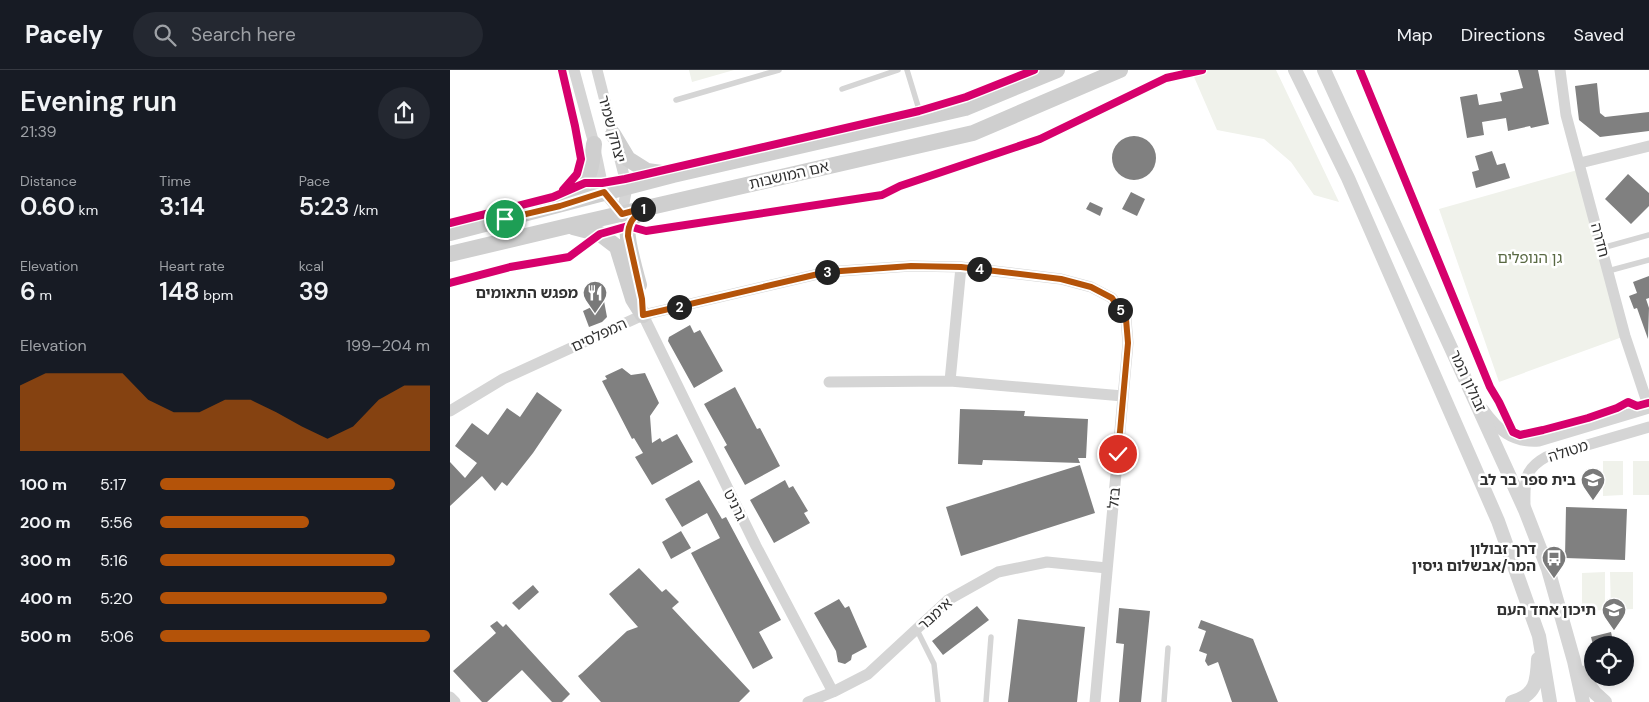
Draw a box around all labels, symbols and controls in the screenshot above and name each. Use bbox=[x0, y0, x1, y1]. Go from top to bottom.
search box bbox=[133, 12, 483, 57]
text: Pacely bbox=[25, 19, 103, 50]
icon: search bbox=[151, 21, 179, 49]
text: Search here bbox=[191, 22, 296, 47]
text: Map bbox=[1397, 23, 1433, 47]
text: Directions bbox=[1461, 23, 1546, 47]
text: Saved bbox=[1574, 23, 1624, 47]
text: Evening run bbox=[20, 83, 177, 120]
button: share bbox=[378, 87, 430, 139]
street label: יצחק שמיר bbox=[593, 93, 631, 165]
text: 21:39 bbox=[20, 121, 56, 142]
street label: אם המושבות bbox=[747, 156, 831, 194]
text: Distance bbox=[20, 172, 77, 190]
text: Time bbox=[159, 172, 191, 190]
text: Pace bbox=[299, 172, 330, 190]
text: 0.60 bbox=[20, 190, 75, 223]
text: 3:14 bbox=[159, 190, 205, 223]
text: 5:23 bbox=[299, 190, 349, 223]
pin: 1 bbox=[630, 196, 656, 222]
pin bbox=[484, 198, 526, 240]
text: 1 bbox=[641, 200, 646, 218]
text: km bbox=[75, 201, 98, 219]
text: /km bbox=[349, 201, 378, 219]
icon: arrive bbox=[491, 205, 519, 233]
street label: חדרה bbox=[1586, 221, 1614, 259]
park label: גן הנופלים bbox=[1498, 248, 1563, 268]
pin: 4 bbox=[966, 256, 992, 282]
text: Elevation bbox=[20, 257, 78, 275]
text: Heart rate bbox=[159, 257, 225, 275]
text: kcal bbox=[299, 257, 324, 275]
pin: 3 bbox=[814, 260, 840, 284]
text: 4 bbox=[975, 260, 984, 278]
text: 3 bbox=[823, 263, 832, 281]
text: 6 bbox=[20, 275, 36, 308]
text: 148 bbox=[159, 275, 200, 308]
text: 39 bbox=[299, 275, 329, 308]
restaurant icon: מפגש התאומים bbox=[582, 280, 608, 314]
place label: מפגש התאומים bbox=[475, 283, 578, 303]
text: m bbox=[36, 286, 52, 304]
text: bpm bbox=[200, 286, 233, 304]
pin: 2 bbox=[666, 294, 692, 320]
text: 2 bbox=[675, 298, 684, 316]
pin: 5 bbox=[1108, 298, 1132, 322]
text: 5 bbox=[1116, 301, 1125, 319]
street label: המפלסים bbox=[568, 313, 630, 357]
text: Elevation bbox=[20, 335, 87, 356]
text: 199–204 m bbox=[346, 335, 430, 356]
street label: זבולון המר bbox=[1445, 347, 1491, 415]
pin bbox=[1097, 433, 1139, 475]
street label: מטולה bbox=[1545, 435, 1591, 467]
icon: check bbox=[1104, 440, 1132, 468]
school or university icon: בית ספר בר לב bbox=[1580, 467, 1606, 501]
place label: בית ספר בר לב bbox=[1480, 470, 1576, 490]
text: 100 m bbox=[20, 474, 67, 495]
text: 5:17 bbox=[100, 474, 127, 495]
street label: גרניט bbox=[719, 486, 751, 524]
street label: בזל bbox=[1103, 486, 1125, 510]
text: 200 m bbox=[20, 512, 71, 533]
text: 5:56 bbox=[100, 512, 133, 533]
place label: דרך זבולון המר/אבשלום גיסין bbox=[1412, 539, 1536, 576]
bus stop icon: דרך זבולון המר/אבשלום גיסין bbox=[1541, 545, 1567, 579]
text: 300 m bbox=[20, 550, 71, 571]
text: 5:16 bbox=[100, 550, 128, 571]
text: 400 m bbox=[20, 588, 72, 609]
text: 5:20 bbox=[100, 588, 133, 609]
street label: אימבר bbox=[914, 593, 956, 635]
school or university icon: תיכון אחד העם bbox=[1601, 597, 1627, 631]
place label: תיכון אחד העם bbox=[1496, 600, 1596, 620]
text: 500 m bbox=[20, 626, 71, 647]
text: 5:06 bbox=[100, 626, 134, 647]
map controls bbox=[1584, 636, 1634, 686]
button: locate bbox=[1584, 636, 1634, 686]

